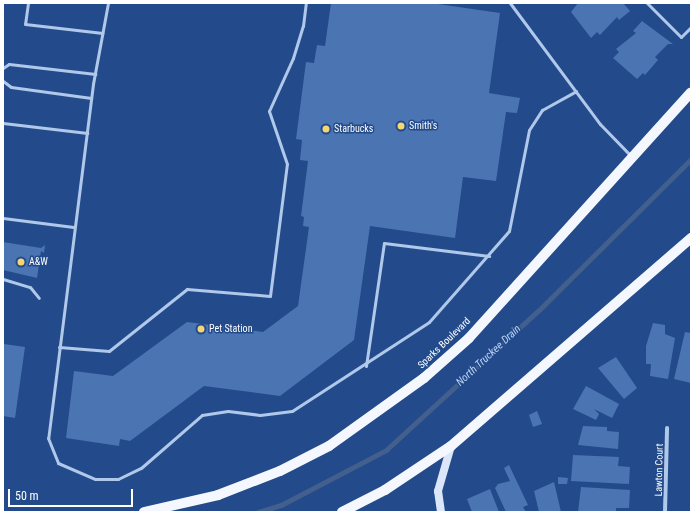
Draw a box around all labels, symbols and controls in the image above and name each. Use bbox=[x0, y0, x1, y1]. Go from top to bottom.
place label: Smith's bbox=[409, 120, 437, 132]
marker: Smith's bbox=[396, 121, 406, 131]
place label: Starbucks bbox=[334, 123, 373, 135]
marker: Starbucks bbox=[321, 124, 331, 134]
place label: A&W bbox=[29, 256, 48, 268]
marker: A&W bbox=[16, 257, 26, 267]
street label: Sparks Boulevard bbox=[415, 315, 473, 371]
place label: Pet Station bbox=[209, 323, 252, 335]
water label: North Truckee Drain bbox=[454, 323, 524, 389]
marker: Pet Station bbox=[196, 324, 206, 334]
street label: Lawton Court bbox=[653, 443, 665, 497]
scale bar bbox=[10, 481, 135, 507]
text: 50 m bbox=[15, 489, 39, 503]

